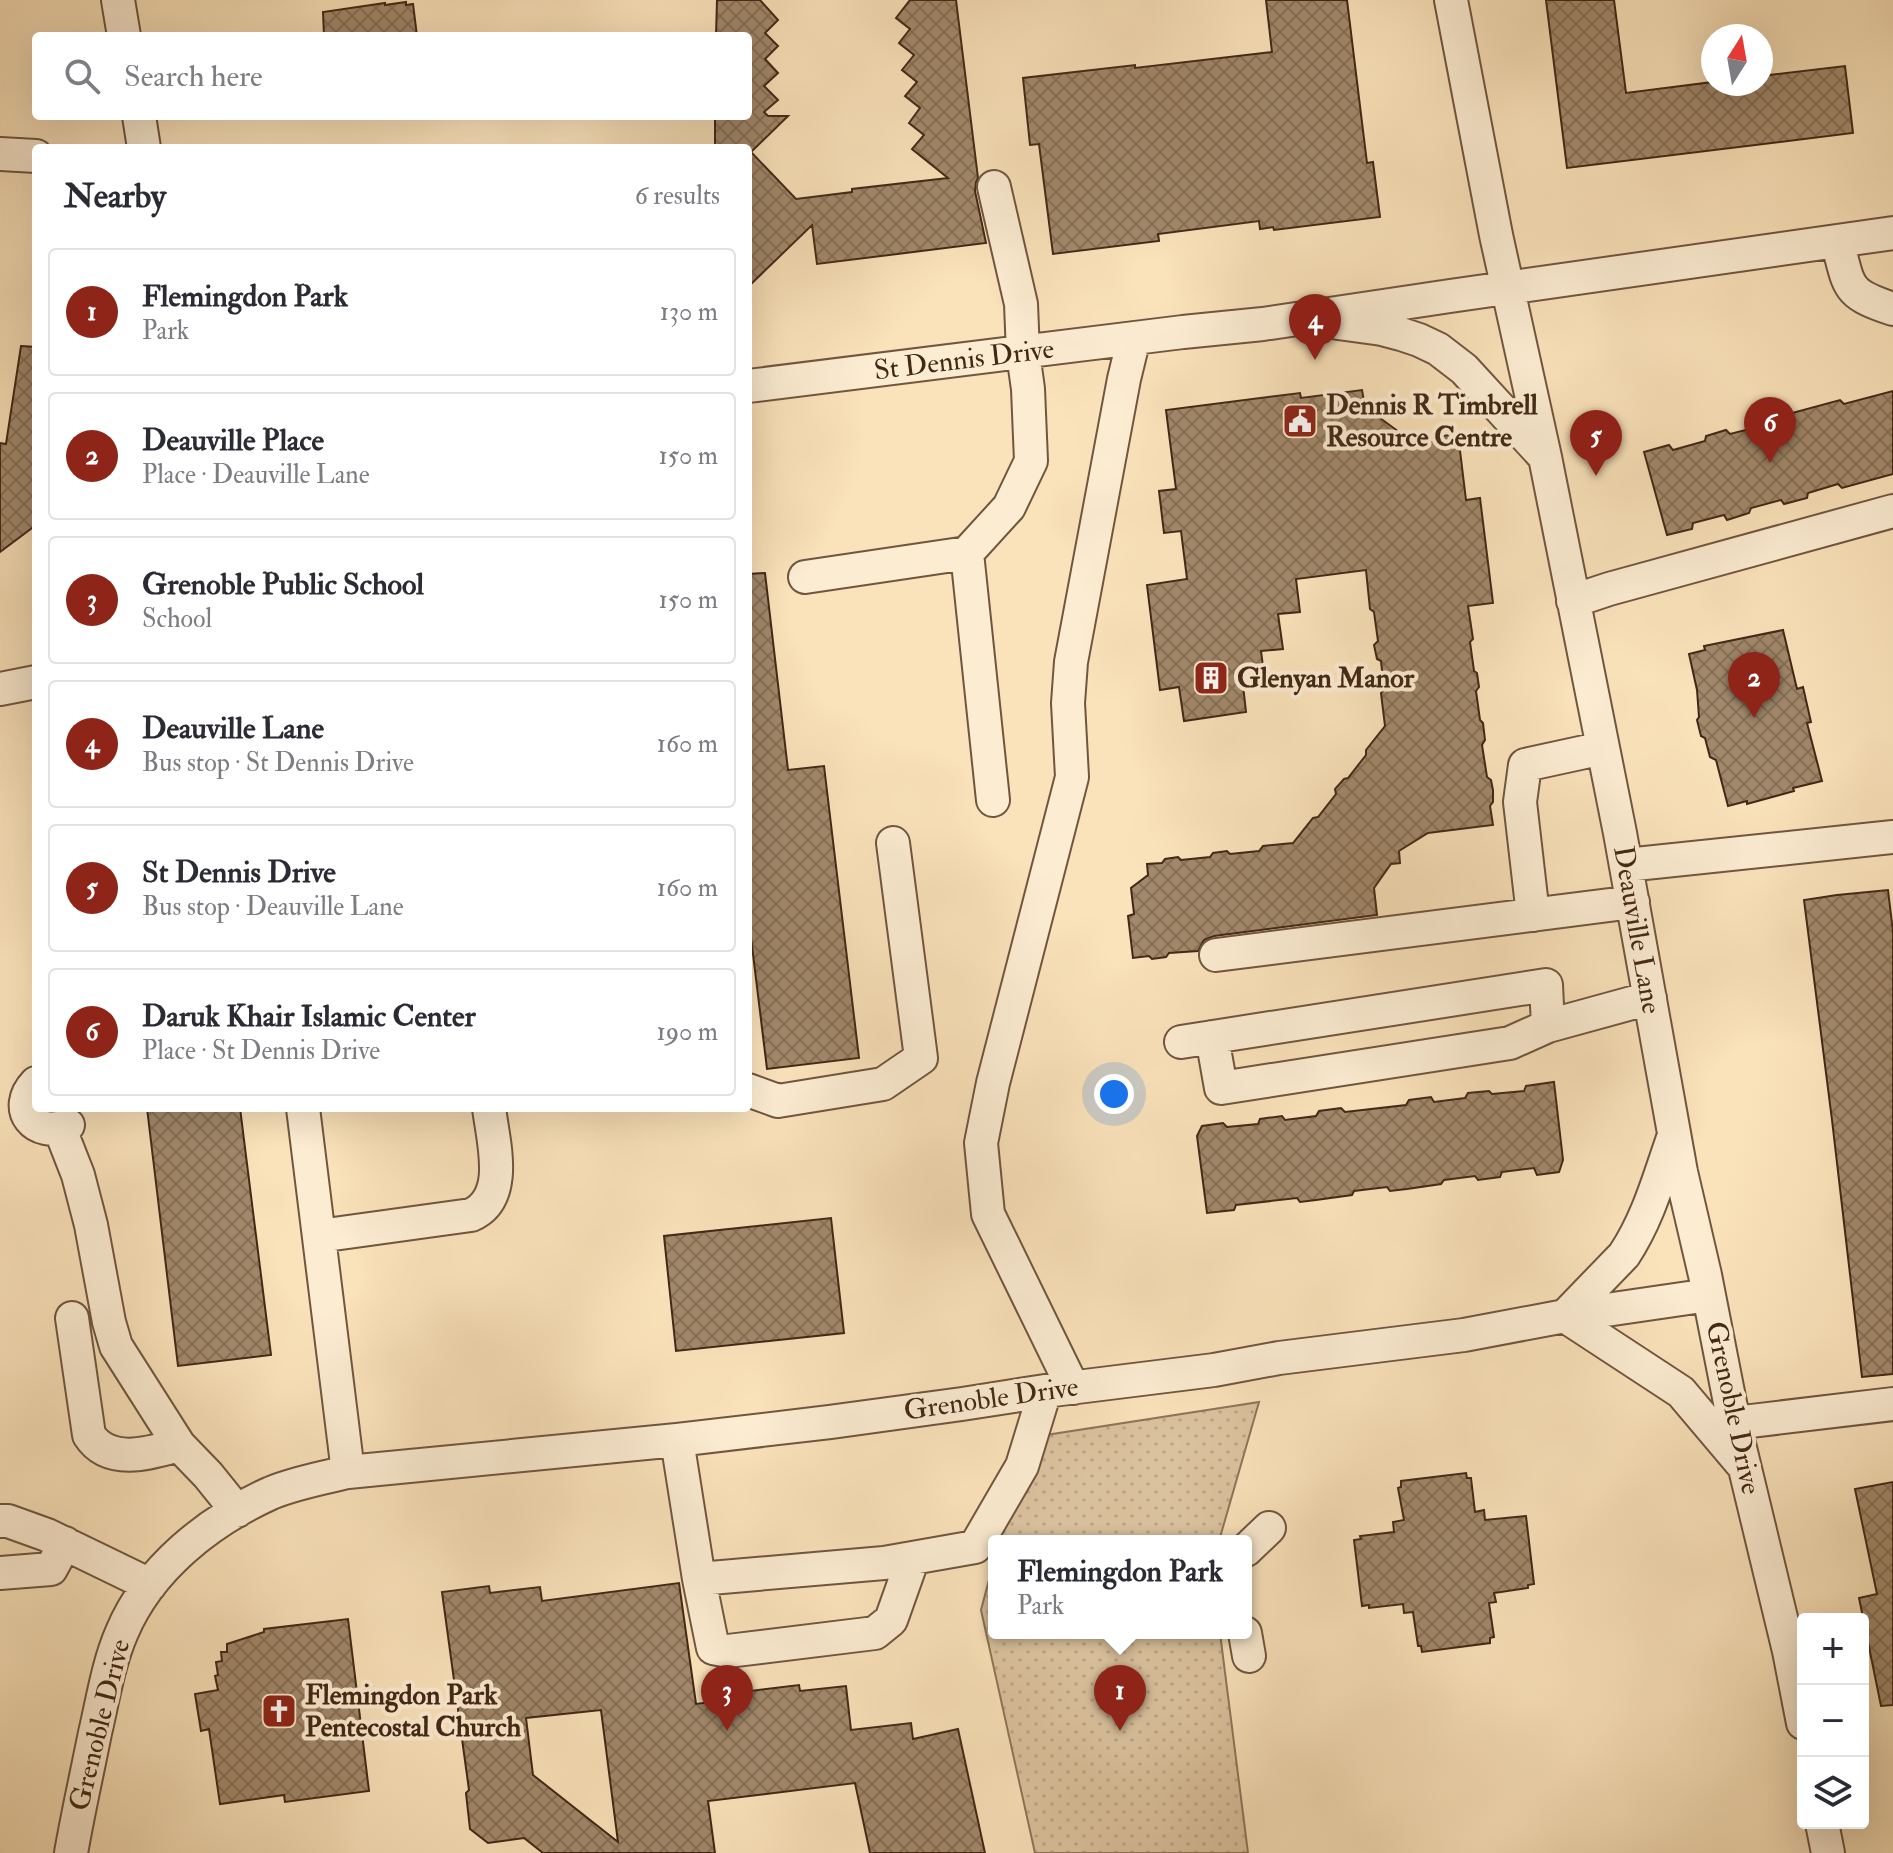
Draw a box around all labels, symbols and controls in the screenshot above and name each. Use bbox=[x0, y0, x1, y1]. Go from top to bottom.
north arrow bbox=[1701, 24, 1773, 96]
search box bbox=[32, 32, 752, 120]
icon: search bbox=[60, 54, 104, 98]
text: Search here bbox=[124, 58, 263, 95]
text: Nearby bbox=[64, 175, 166, 218]
text: 6 results bbox=[635, 180, 720, 212]
text: Flemingdon Park bbox=[142, 278, 348, 315]
pin: 4 bbox=[1289, 294, 1341, 360]
text: 1 bbox=[87, 296, 97, 328]
text: 130 m bbox=[660, 296, 718, 328]
text: Park bbox=[142, 315, 189, 347]
street label: St Dennis Drive bbox=[872, 332, 1056, 388]
place label: Dennis R Timbrell Resource Centre bbox=[1326, 388, 1539, 455]
pin: 6 bbox=[1744, 397, 1796, 463]
public building icon: Dennis R Timbrell Resource Centre bbox=[1281, 402, 1319, 440]
pin: 5 bbox=[1570, 410, 1622, 476]
text: Deauville Place bbox=[142, 422, 324, 459]
text: 2 bbox=[85, 440, 99, 472]
text: 150 m bbox=[659, 440, 718, 472]
text: Place · Deauville Lane bbox=[142, 459, 370, 491]
text: Grenoble Public School bbox=[142, 566, 424, 603]
text: 3 bbox=[87, 584, 97, 616]
text: 150 m bbox=[659, 584, 718, 616]
text: School bbox=[142, 603, 212, 635]
pin: 2 bbox=[1728, 652, 1780, 718]
building icon: Glenyan Manor bbox=[1192, 659, 1230, 697]
place label: Glenyan Manor bbox=[1237, 661, 1415, 696]
text: Deauville Lane bbox=[142, 710, 324, 747]
text: 4 bbox=[85, 728, 99, 760]
text: 160 m bbox=[657, 728, 718, 760]
text: Bus stop · St Dennis Drive bbox=[142, 747, 414, 779]
street label: Deauville Lane bbox=[1605, 843, 1669, 1017]
text: St Dennis Drive bbox=[142, 854, 336, 891]
text: 5 bbox=[86, 872, 98, 904]
text: 160 m bbox=[657, 872, 718, 904]
text: Bus stop · Deauville Lane bbox=[142, 891, 404, 923]
text: Daruk Khair Islamic Center bbox=[142, 998, 476, 1035]
text: 6 bbox=[85, 1016, 99, 1048]
text: 190 m bbox=[657, 1016, 718, 1048]
text: Place · St Dennis Drive bbox=[142, 1035, 380, 1067]
your location bbox=[1094, 1074, 1134, 1114]
street label: Grenoble Drive bbox=[1698, 1318, 1768, 1498]
street label: Grenoble Drive bbox=[902, 1369, 1081, 1429]
popup bbox=[988, 1535, 1252, 1639]
text: Flemingdon Park bbox=[1017, 1553, 1223, 1590]
text: Park bbox=[1017, 1590, 1064, 1622]
map controls bbox=[1797, 1613, 1869, 1829]
button: + bbox=[1797, 1613, 1869, 1685]
street label: Grenoble Drive bbox=[62, 1635, 138, 1815]
pin: 3 bbox=[701, 1665, 753, 1731]
pin: 1 bbox=[1094, 1665, 1146, 1731]
place label: Flemingdon Park Pentecostal Church bbox=[305, 1678, 521, 1745]
button: − bbox=[1797, 1685, 1869, 1757]
church icon: Flemingdon Park Pentecostal Church bbox=[260, 1692, 298, 1730]
button: layers bbox=[1797, 1757, 1869, 1829]

